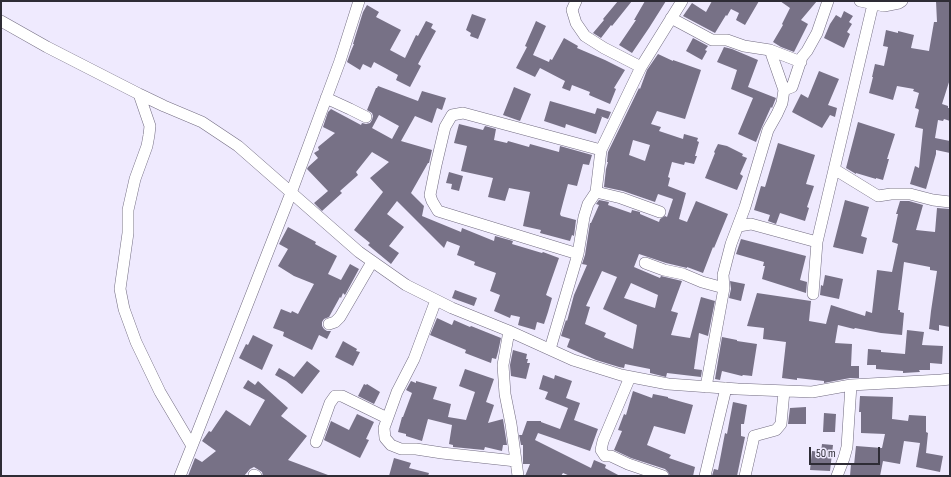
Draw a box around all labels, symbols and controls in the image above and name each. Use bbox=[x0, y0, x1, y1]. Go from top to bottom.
scale bar bbox=[811, 439, 882, 465]
text: 50 m bbox=[816, 446, 836, 461]

